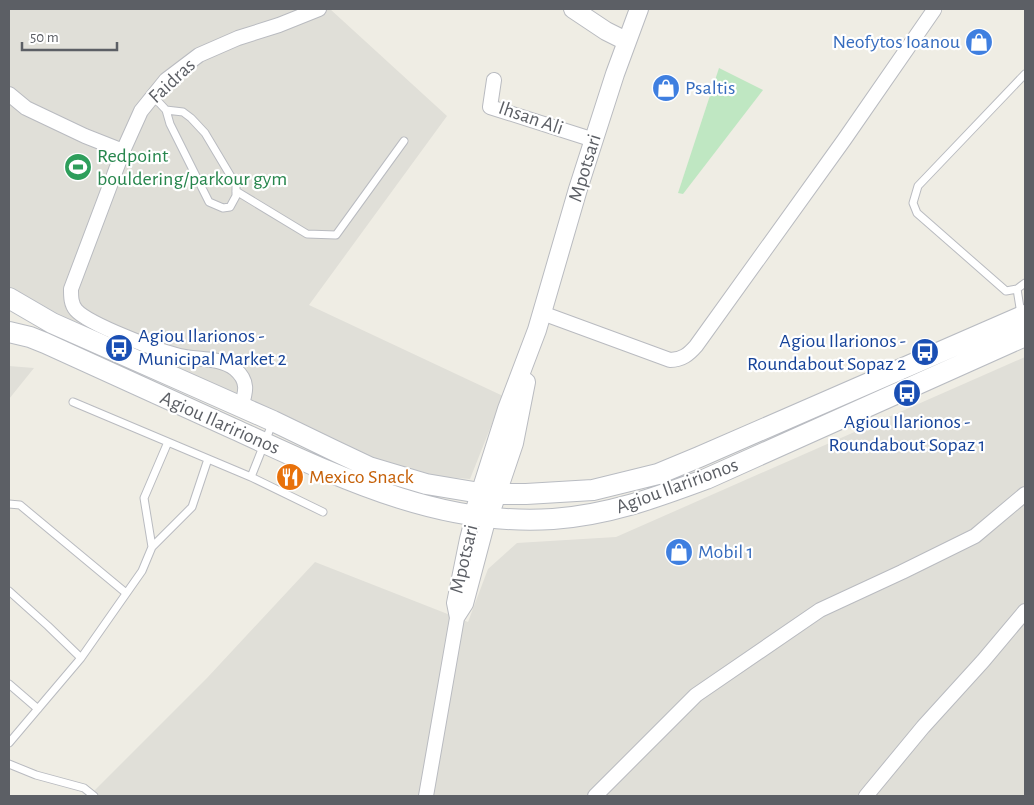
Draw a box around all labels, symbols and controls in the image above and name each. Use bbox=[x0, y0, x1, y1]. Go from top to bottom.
scale bar bbox=[22, 20, 118, 52]
shop icon: Neofytos Ioanou bbox=[964, 27, 994, 57]
text: 50 m bbox=[30, 30, 59, 45]
place label: Neofytos Ioanou bbox=[832, 32, 960, 52]
street label: Faidras bbox=[145, 55, 199, 107]
shop icon: Psaltis bbox=[651, 73, 681, 103]
place label: Psaltis bbox=[685, 78, 735, 98]
street label: Ihsan Ali bbox=[496, 98, 566, 138]
street label: Mpotsari bbox=[565, 132, 605, 204]
place label: Redpoint bouldering/parkour gym bbox=[97, 146, 287, 189]
sports icon: Redpoint bouldering/parkour gym bbox=[63, 152, 93, 182]
place label: Agiou Ilarionos - Municipal Market 2 bbox=[138, 326, 287, 369]
place label: Agiou Ilarionos - Roundabout Sopaz 2 bbox=[747, 331, 906, 374]
bus stop icon: Agiou Ilarionos - Municipal Market 2 bbox=[104, 333, 134, 363]
bus stop icon: Agiou Ilarionos - Roundabout Sopaz 2 bbox=[910, 337, 940, 367]
bus stop icon: Agiou Ilarionos - Roundabout Sopaz 1 bbox=[892, 378, 922, 408]
street label: Agiou Ilaririonos bbox=[157, 388, 283, 458]
place label: Agiou Ilarionos - Roundabout Sopaz 1 bbox=[829, 412, 985, 455]
street label: Agiou Ilaririonos bbox=[613, 455, 741, 517]
restaurant icon: Mexico Snack bbox=[275, 462, 305, 492]
place label: Mexico Snack bbox=[309, 467, 414, 487]
street label: Mpotsari bbox=[446, 523, 482, 595]
shop icon: Mobil 1 bbox=[664, 537, 694, 567]
place label: Mobil 1 bbox=[698, 542, 753, 562]

